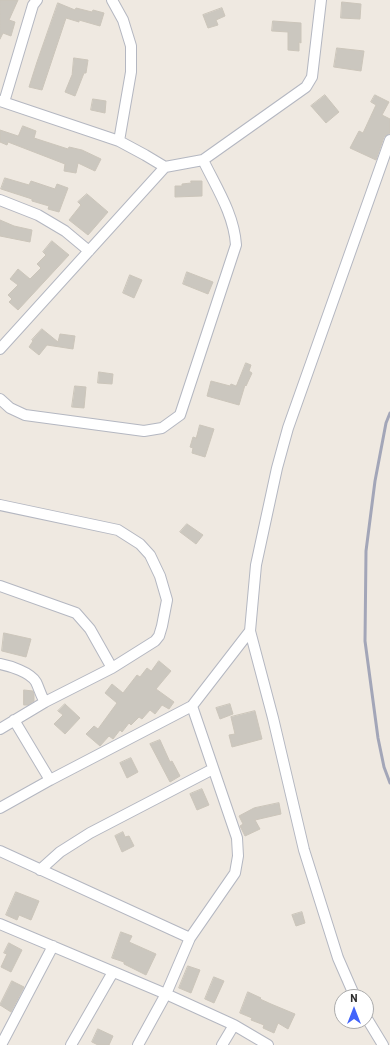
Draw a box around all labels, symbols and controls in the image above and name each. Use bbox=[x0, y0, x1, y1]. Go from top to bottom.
north arrow bbox=[334, 989, 374, 1029]
text: N bbox=[350, 991, 358, 1004]

